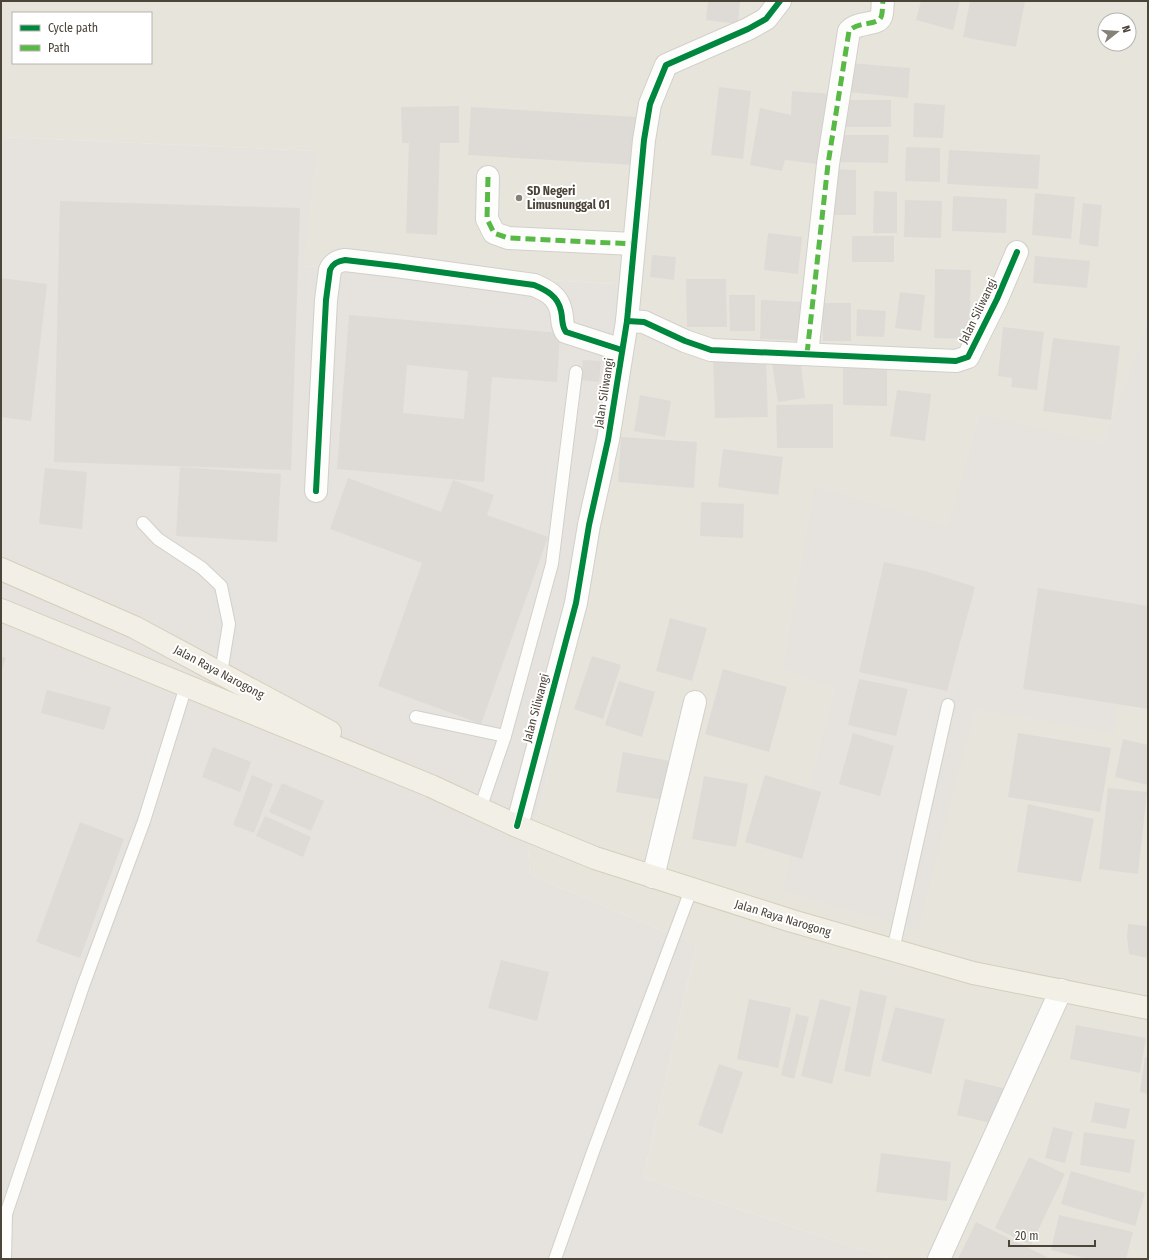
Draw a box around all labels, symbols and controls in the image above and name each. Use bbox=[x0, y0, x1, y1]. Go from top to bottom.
legend bbox=[12, 12, 152, 64]
north arrow bbox=[1097, 12, 1137, 52]
text: Cycle path bbox=[48, 21, 98, 35]
text: N bbox=[1119, 24, 1133, 34]
text: Path bbox=[48, 41, 70, 55]
place label: SD Negeri Limusnunggal 01 bbox=[527, 184, 610, 212]
marker: SD Negeri Limusnunggal 01 bbox=[514, 193, 524, 203]
street label: Jalan Siliwangi bbox=[956, 276, 1000, 346]
street label: Jalan Siliwangi bbox=[592, 357, 616, 429]
street label: Jalan Raya Narogong bbox=[171, 642, 267, 702]
street label: Jalan Siliwangi bbox=[520, 672, 552, 744]
street label: Jalan Raya Narogong bbox=[733, 897, 833, 939]
scale bar bbox=[1009, 1222, 1095, 1248]
text: 20 m bbox=[1015, 1229, 1039, 1243]

